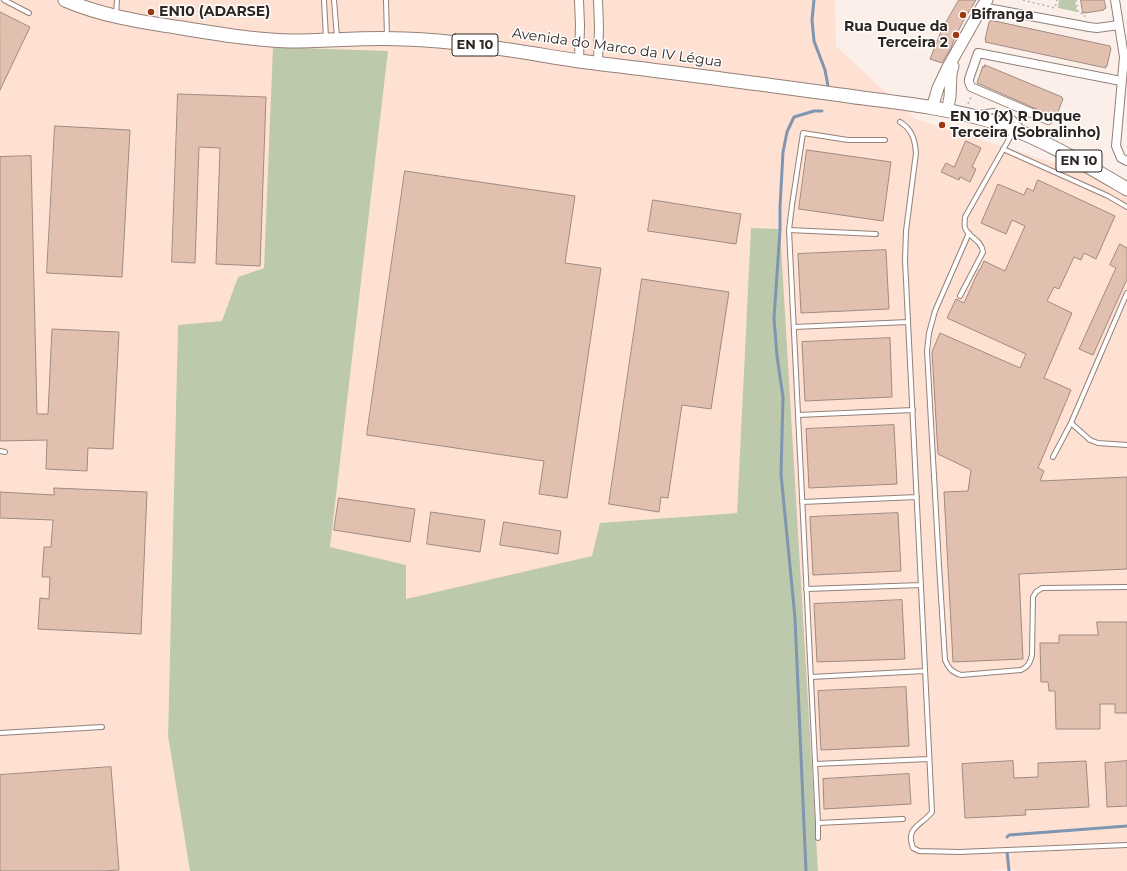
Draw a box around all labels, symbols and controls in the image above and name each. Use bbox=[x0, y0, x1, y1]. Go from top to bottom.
place label: EN10 (ADARSE) bbox=[159, 4, 270, 20]
marker: EN10 (ADARSE) bbox=[146, 7, 156, 17]
place label: Bifranga bbox=[971, 7, 1034, 23]
marker: Bifranga bbox=[958, 10, 968, 20]
place label: Rua Duque da Terceira 2 bbox=[844, 19, 948, 52]
street label: Avenida do Marco da IV Légua bbox=[511, 25, 723, 71]
marker: Rua Duque da Terceira 2 bbox=[951, 30, 961, 40]
road number: EN 10 bbox=[452, 34, 498, 56]
place label: EN 10 (X) R Duque Terceira (Sobralinho) bbox=[950, 109, 1101, 142]
marker: EN 10 (X) R Duque Terceira (Sobralinho) bbox=[937, 120, 947, 130]
road number: EN 10 bbox=[1056, 150, 1102, 172]

